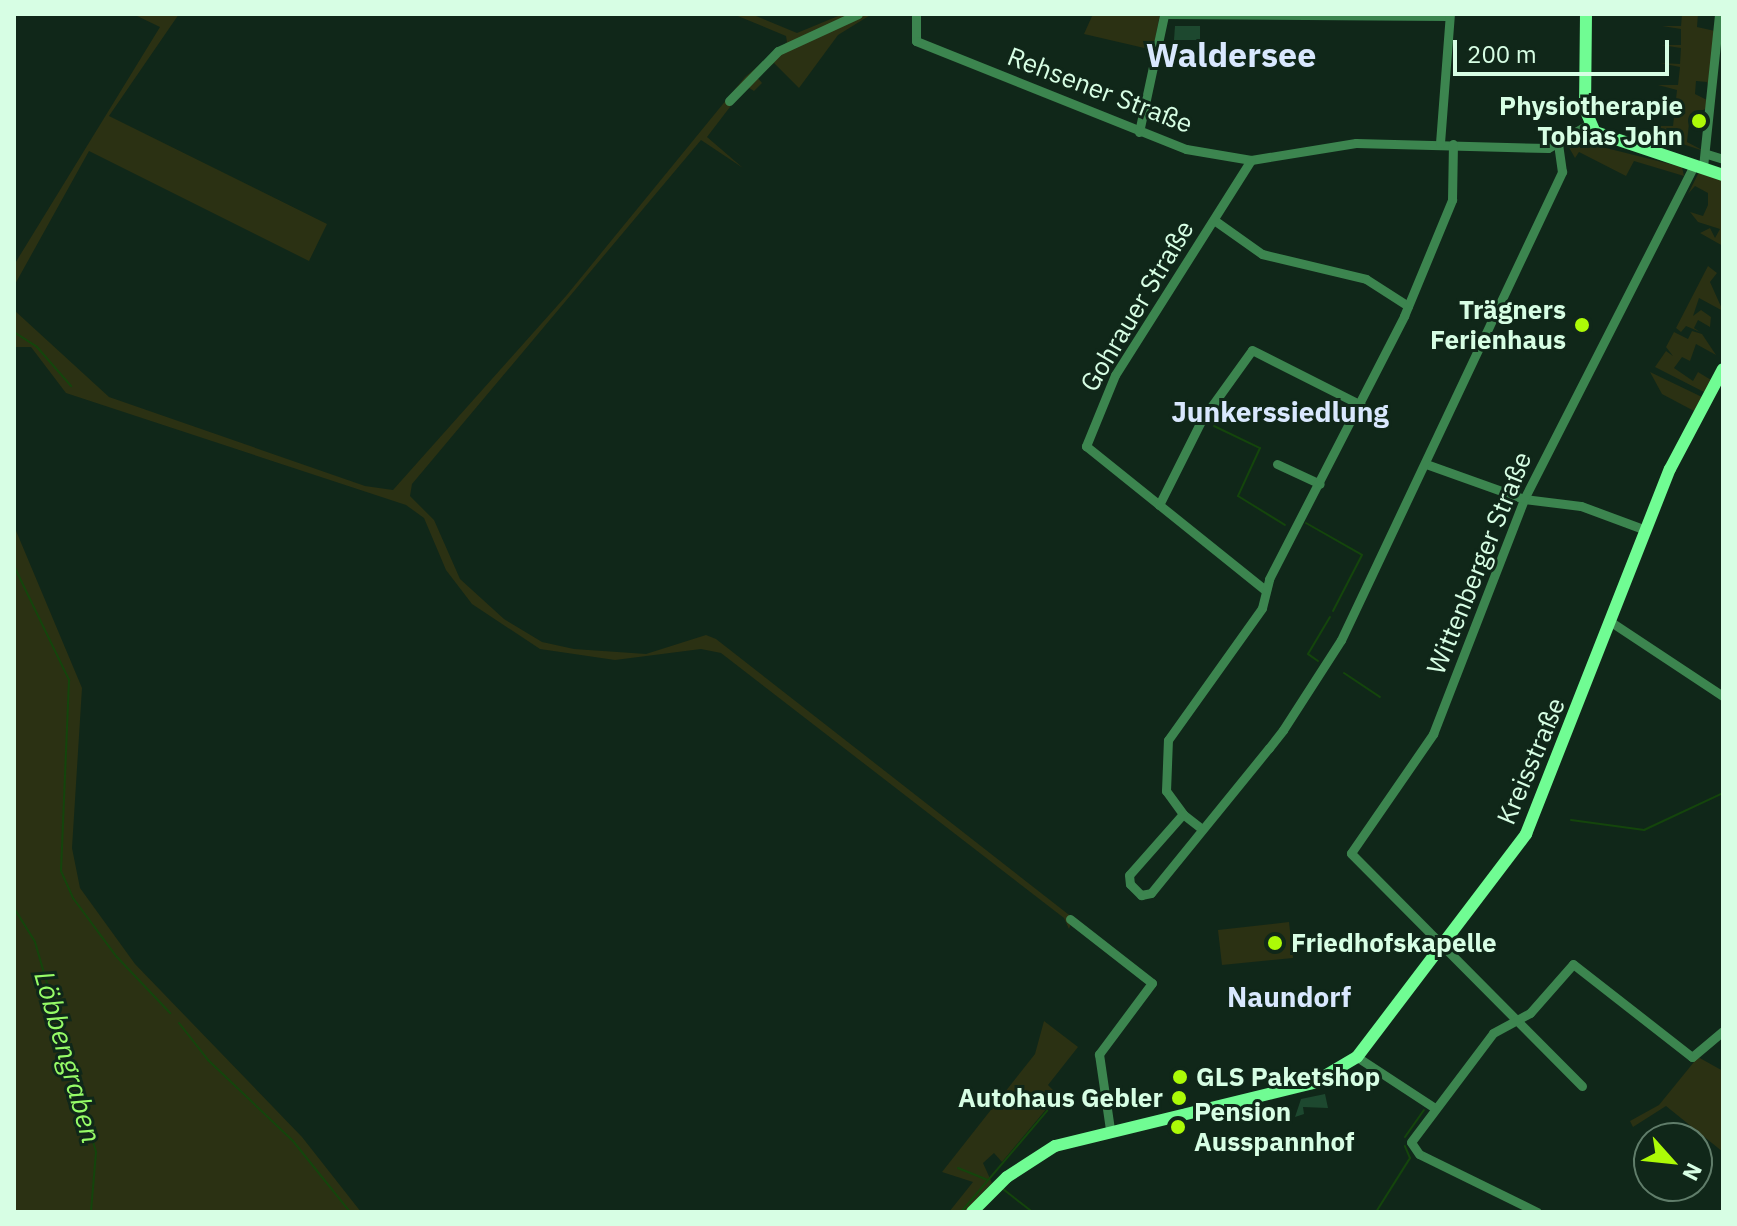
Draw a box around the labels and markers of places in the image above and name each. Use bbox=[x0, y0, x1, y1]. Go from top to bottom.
place label: Physiotherapie Tobias John bbox=[1499, 90, 1683, 152]
marker: Physiotherapie Tobias John bbox=[1690, 112, 1708, 130]
place label: Trägners Ferienhaus bbox=[1430, 294, 1566, 356]
marker: Trägners Ferienhaus bbox=[1573, 316, 1591, 334]
place label: Friedhofskapelle bbox=[1291, 927, 1497, 959]
marker: Friedhofskapelle bbox=[1266, 934, 1284, 952]
place label: GLS Paketshop bbox=[1196, 1061, 1380, 1093]
marker: GLS Paketshop bbox=[1171, 1068, 1189, 1086]
place label: Autohaus Gebler bbox=[958, 1082, 1163, 1114]
marker: Autohaus Gebler bbox=[1170, 1089, 1188, 1107]
place label: Pension Ausspannhof bbox=[1194, 1096, 1354, 1158]
marker: Pension Ausspannhof bbox=[1169, 1118, 1187, 1136]

